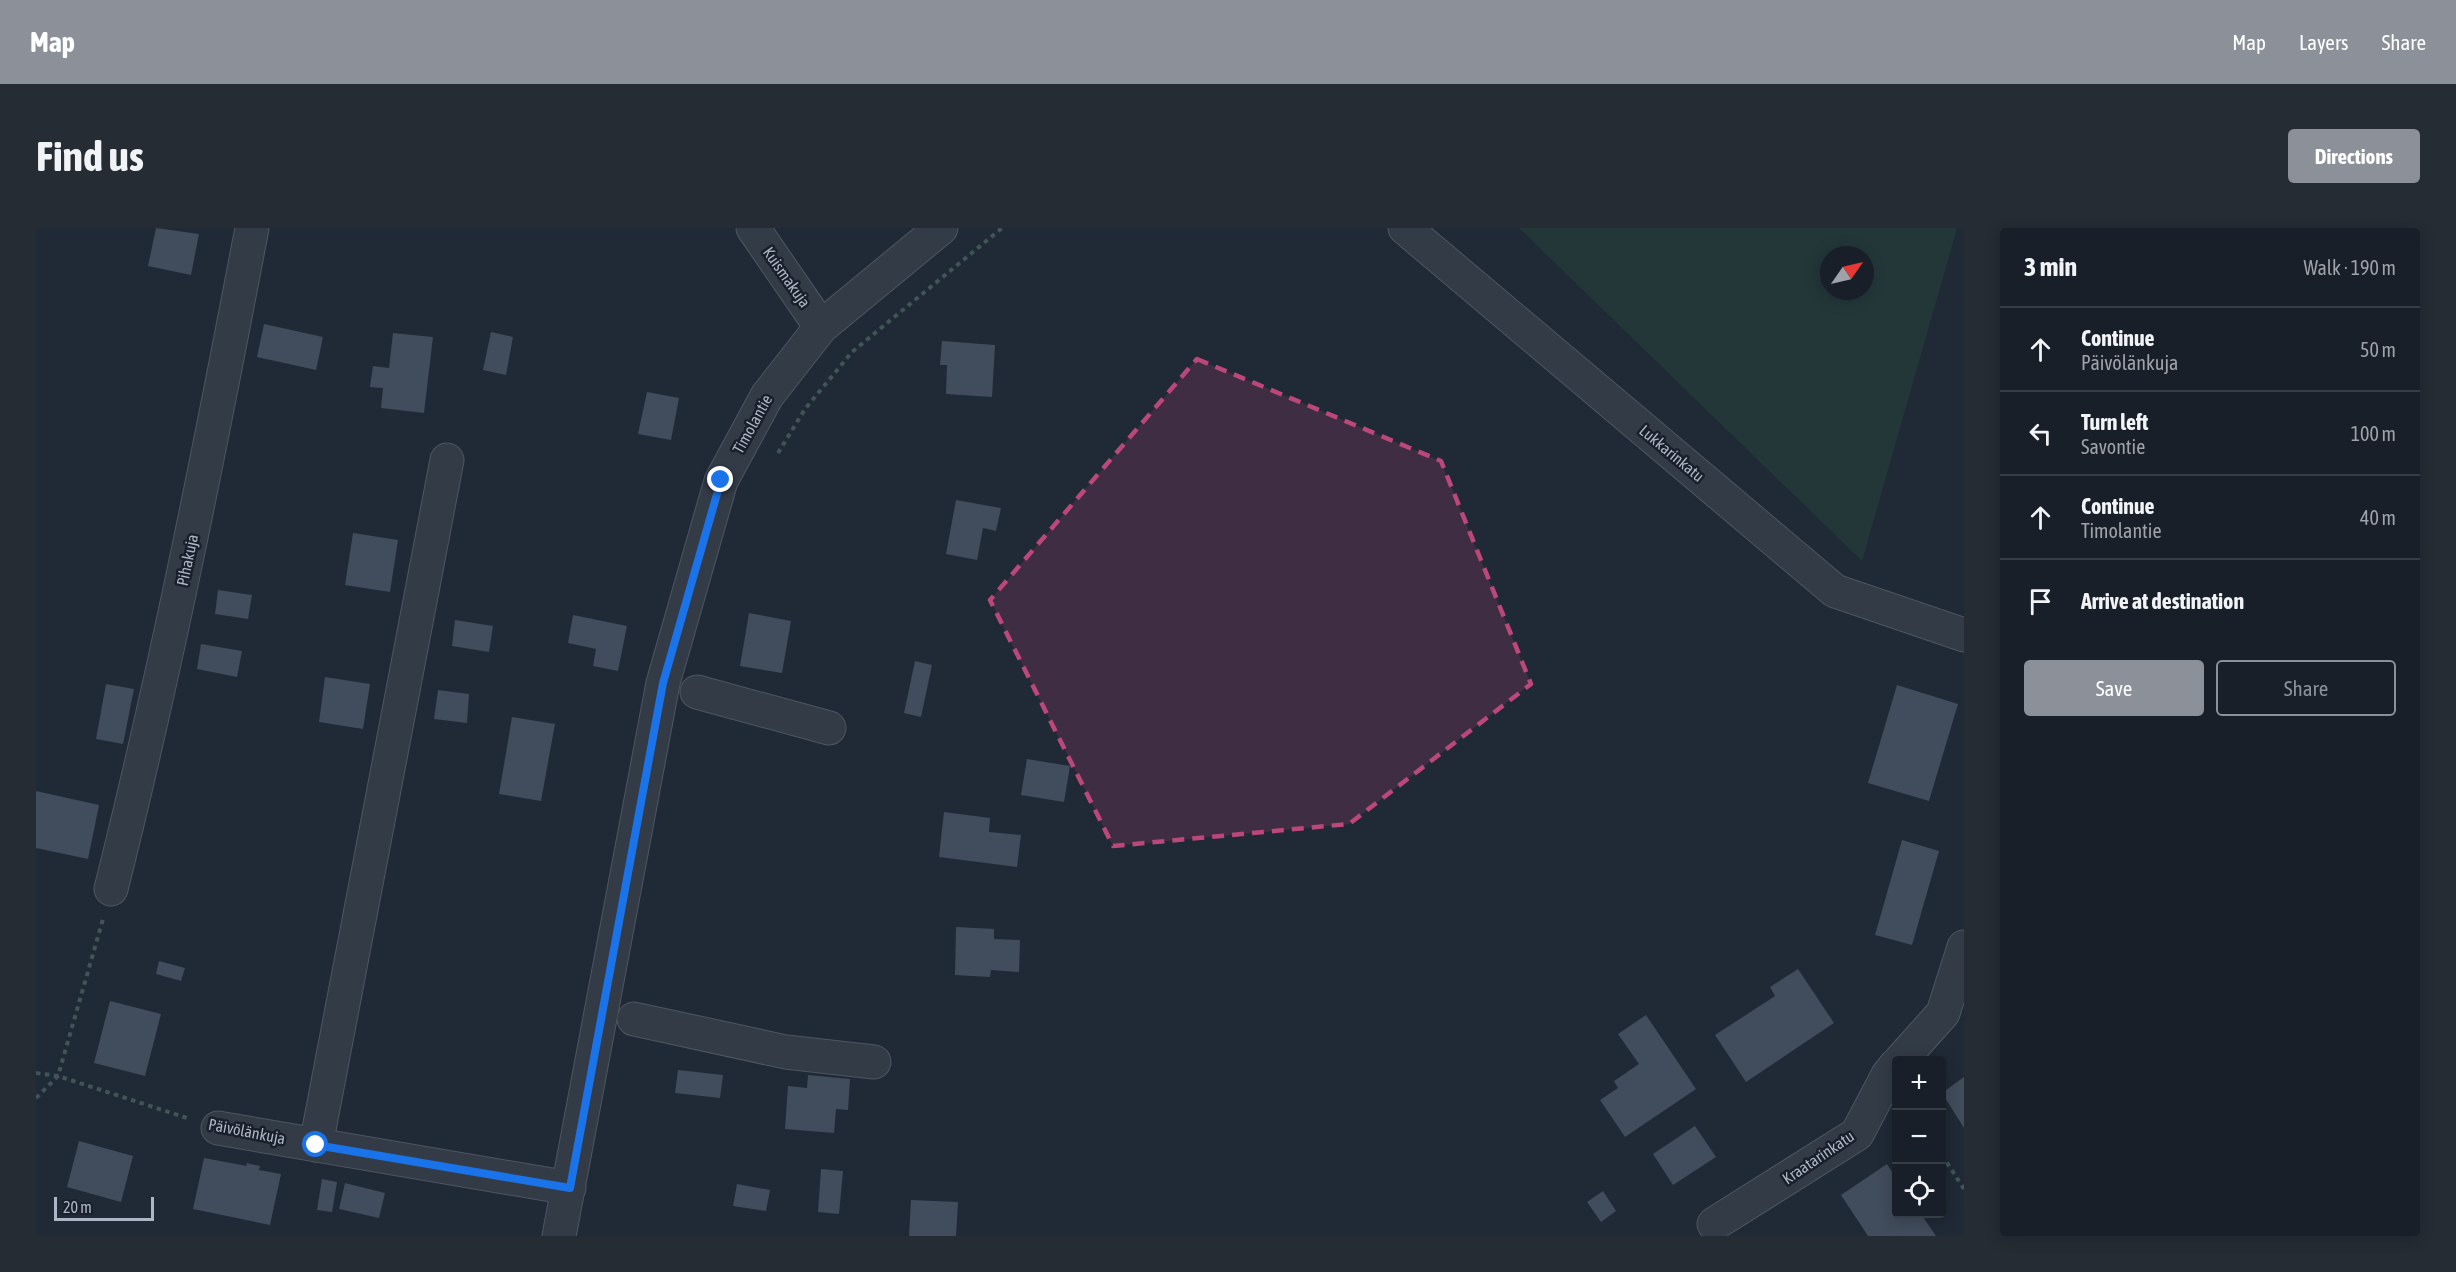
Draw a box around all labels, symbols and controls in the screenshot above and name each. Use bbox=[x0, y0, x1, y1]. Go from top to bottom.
text: Map bbox=[30, 26, 75, 58]
text: Map bbox=[2232, 30, 2266, 54]
text: Layers bbox=[2299, 30, 2349, 54]
text: Share bbox=[2382, 30, 2426, 54]
button: Directions bbox=[2288, 129, 2420, 183]
text: Find us bbox=[36, 132, 144, 180]
street label: Kuismakuja bbox=[759, 243, 814, 311]
north arrow bbox=[1820, 246, 1874, 300]
text: 3 min bbox=[2024, 252, 2077, 282]
text: Walk · 190 m bbox=[2304, 256, 2396, 279]
text: Continue bbox=[2081, 325, 2155, 351]
icon: ahead bbox=[2024, 333, 2057, 366]
text: 50 m bbox=[2360, 338, 2396, 361]
text: Päivölänkuja bbox=[2081, 351, 2178, 374]
street label: Timolantie bbox=[729, 391, 775, 457]
text: Turn left bbox=[2081, 409, 2148, 435]
icon: left bbox=[2024, 417, 2057, 450]
street label: Lukkarinkatu bbox=[1636, 421, 1708, 485]
text: 100 m bbox=[2351, 422, 2396, 445]
text: Savontie bbox=[2081, 435, 2145, 458]
route end bbox=[707, 466, 733, 492]
text: Continue bbox=[2081, 493, 2155, 519]
icon: ahead bbox=[2024, 501, 2057, 534]
text: 40 m bbox=[2360, 506, 2396, 529]
text: Timolantie bbox=[2081, 519, 2162, 542]
street label: Pihakuja bbox=[173, 533, 202, 588]
icon: arrive bbox=[2024, 585, 2057, 618]
text: Arrive at destination bbox=[2081, 588, 2244, 614]
button: Save bbox=[2024, 660, 2204, 716]
button: Share bbox=[2216, 660, 2396, 716]
map controls bbox=[1892, 1056, 1946, 1218]
button: + bbox=[1892, 1056, 1946, 1110]
button: − bbox=[1892, 1110, 1946, 1164]
street label: Päivölänkuja bbox=[207, 1115, 287, 1148]
street label: Kraatarinkatu bbox=[1779, 1127, 1857, 1187]
route start bbox=[302, 1131, 328, 1157]
button: locate bbox=[1892, 1164, 1946, 1218]
scale bar bbox=[54, 1194, 154, 1222]
text: 20 m bbox=[63, 1198, 92, 1216]

